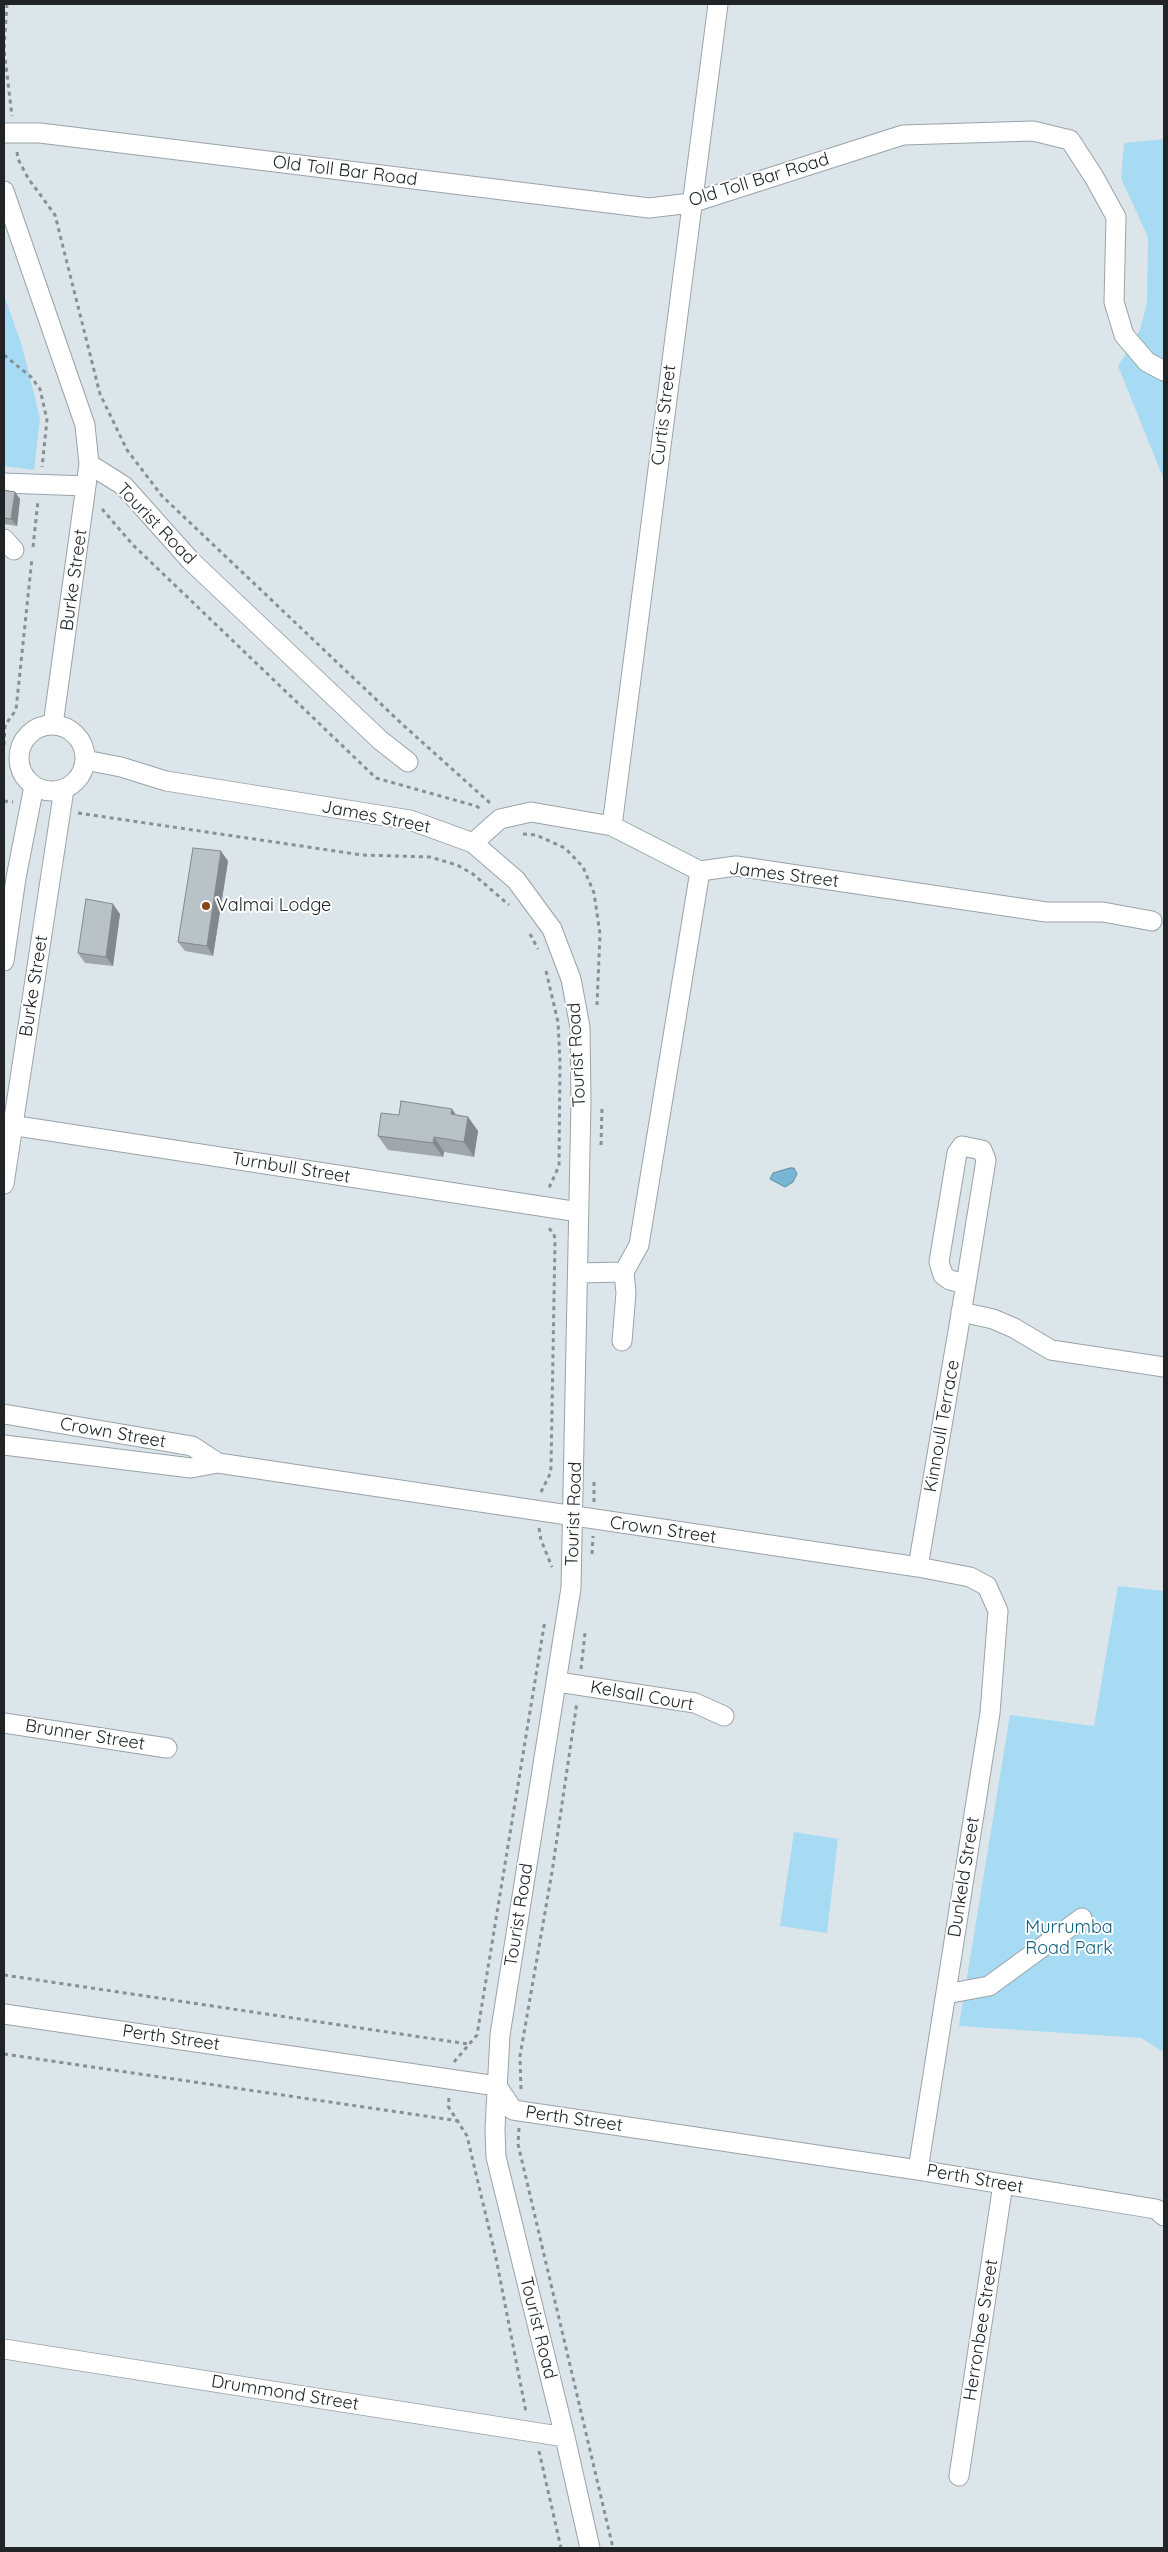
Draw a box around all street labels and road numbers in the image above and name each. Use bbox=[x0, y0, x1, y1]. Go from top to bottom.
street label: Old Toll Bar Road bbox=[686, 148, 832, 212]
street label: Old Toll Bar Road bbox=[271, 151, 419, 191]
street label: Curtis Street bbox=[647, 363, 681, 467]
street label: Tourist Road bbox=[112, 479, 200, 569]
street label: Burke Street bbox=[56, 528, 92, 632]
street label: James Street bbox=[320, 796, 432, 838]
street label: James Street bbox=[728, 858, 840, 892]
street label: Burke Street bbox=[15, 934, 53, 1038]
street label: Tourist Road bbox=[563, 1002, 591, 1108]
street label: Turnbull Street bbox=[230, 1148, 352, 1188]
street label: Kinnoull Terrace bbox=[920, 1358, 964, 1494]
street label: Crown Street bbox=[58, 1413, 168, 1453]
street label: Tourist Road bbox=[561, 1461, 587, 1567]
street label: Crown Street bbox=[608, 1512, 718, 1548]
street label: Kelsall Court bbox=[589, 1676, 695, 1716]
street label: Brunner Street bbox=[24, 1715, 146, 1755]
street label: Dunkeld Street bbox=[944, 1815, 984, 1939]
street label: Tourist Road bbox=[500, 1862, 538, 1968]
street label: Perth Street bbox=[121, 2020, 221, 2056]
street label: Perth Street bbox=[524, 2101, 624, 2137]
street label: Perth Street bbox=[925, 2160, 1025, 2198]
street label: Herronbee Street bbox=[959, 2258, 1003, 2402]
street label: Tourist Road bbox=[515, 2275, 561, 2381]
street label: Drummond Street bbox=[210, 2371, 360, 2415]

